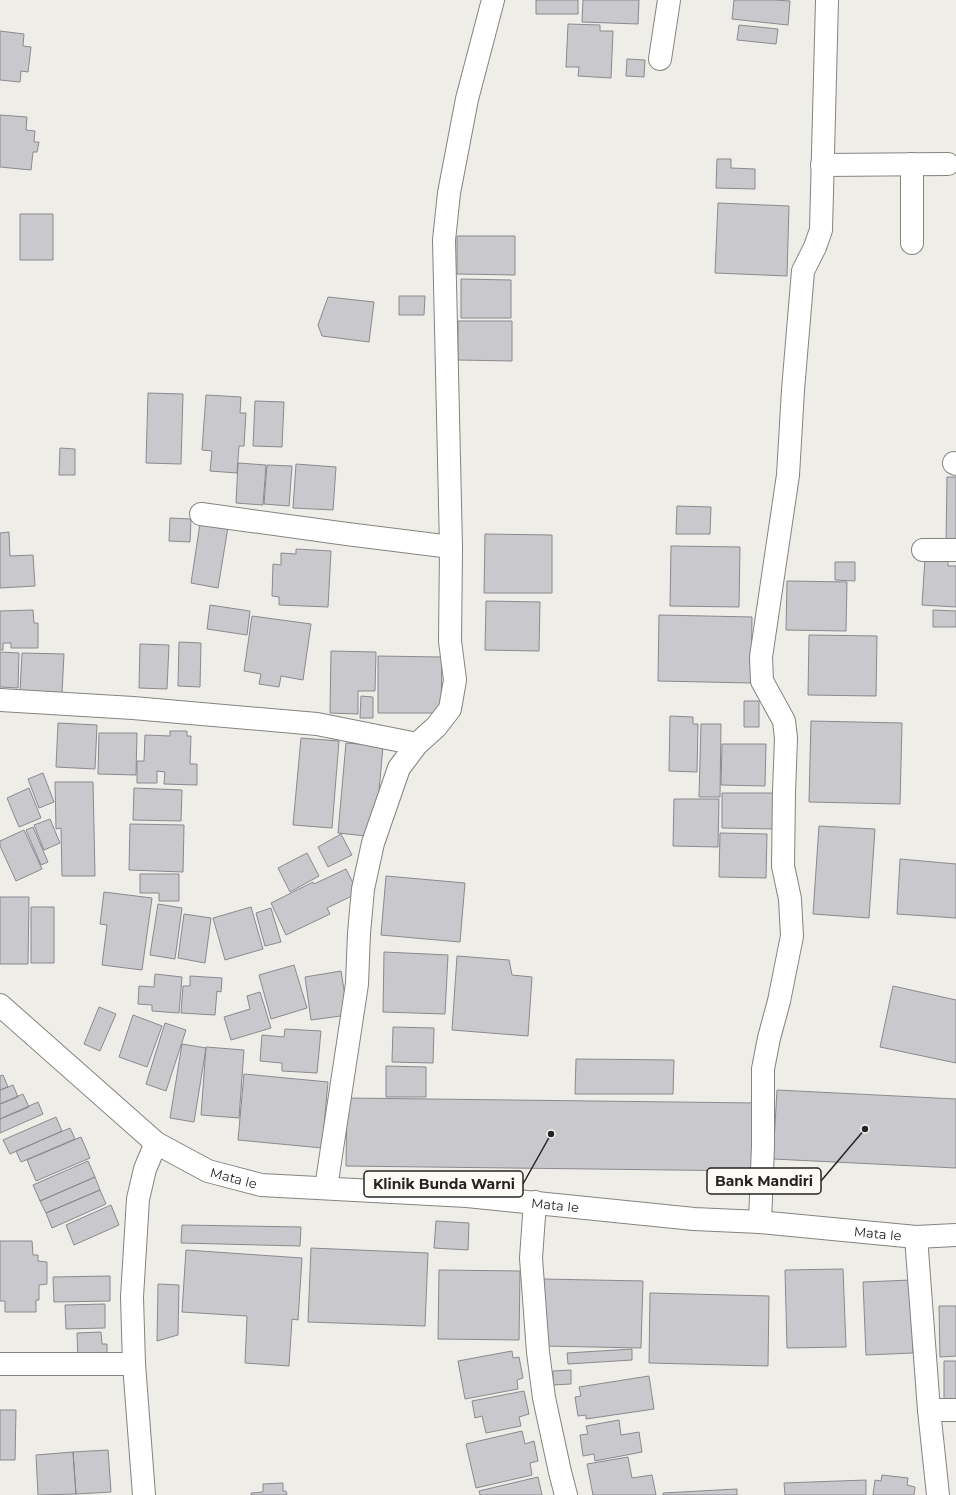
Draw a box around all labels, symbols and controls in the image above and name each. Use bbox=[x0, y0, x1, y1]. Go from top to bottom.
street label: Mata Ie bbox=[209, 1164, 259, 1192]
callout: Bank Mandiri bbox=[707, 1168, 821, 1194]
callout: Klinik Bunda Warni bbox=[364, 1171, 523, 1197]
text: Bank Mandiri bbox=[715, 1172, 813, 1190]
text: Klinik Bunda Warni bbox=[373, 1175, 515, 1193]
street label: Mata Ie bbox=[530, 1195, 580, 1215]
street label: Mata Ie bbox=[853, 1223, 903, 1244]

